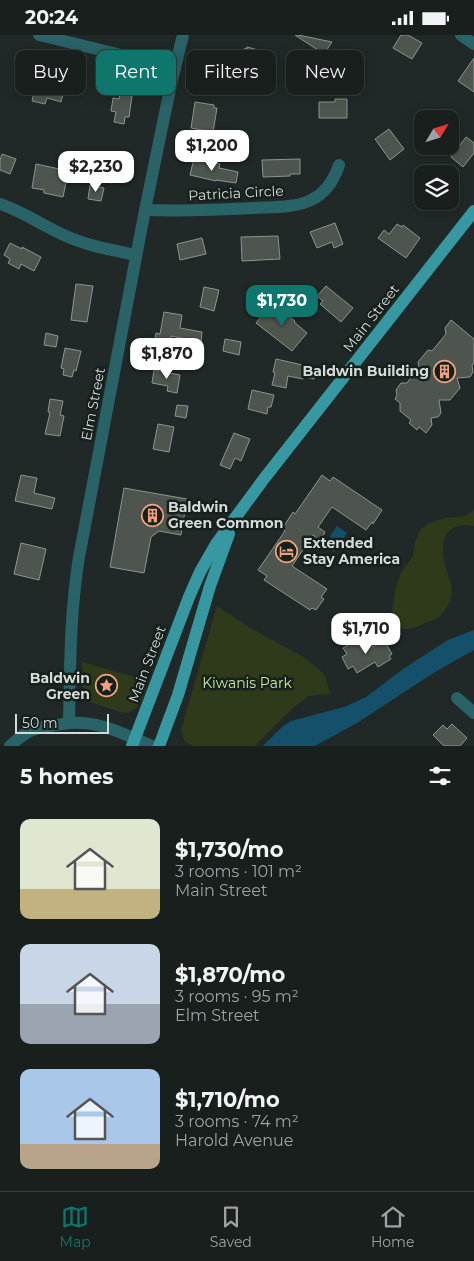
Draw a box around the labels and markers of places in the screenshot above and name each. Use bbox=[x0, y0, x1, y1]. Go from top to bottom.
pin: $1,200 bbox=[171, 129, 253, 172]
pin: $2,230 bbox=[55, 151, 137, 193]
pin: $1,730 bbox=[241, 285, 323, 327]
pin: $1,870 bbox=[126, 337, 208, 380]
building icon: Baldwin Building bbox=[433, 359, 457, 383]
place label: Baldwin Building bbox=[303, 362, 429, 380]
place label: Baldwin Green Common bbox=[168, 498, 283, 532]
building icon: Baldwin Green Common bbox=[140, 503, 164, 527]
place label: Extended Stay America bbox=[303, 534, 400, 568]
hotel icon: Extended Stay America bbox=[275, 539, 299, 563]
pin: $1,710 bbox=[325, 613, 407, 655]
place label: Baldwin Green bbox=[30, 669, 90, 703]
place icon: Baldwin Green bbox=[94, 674, 118, 698]

